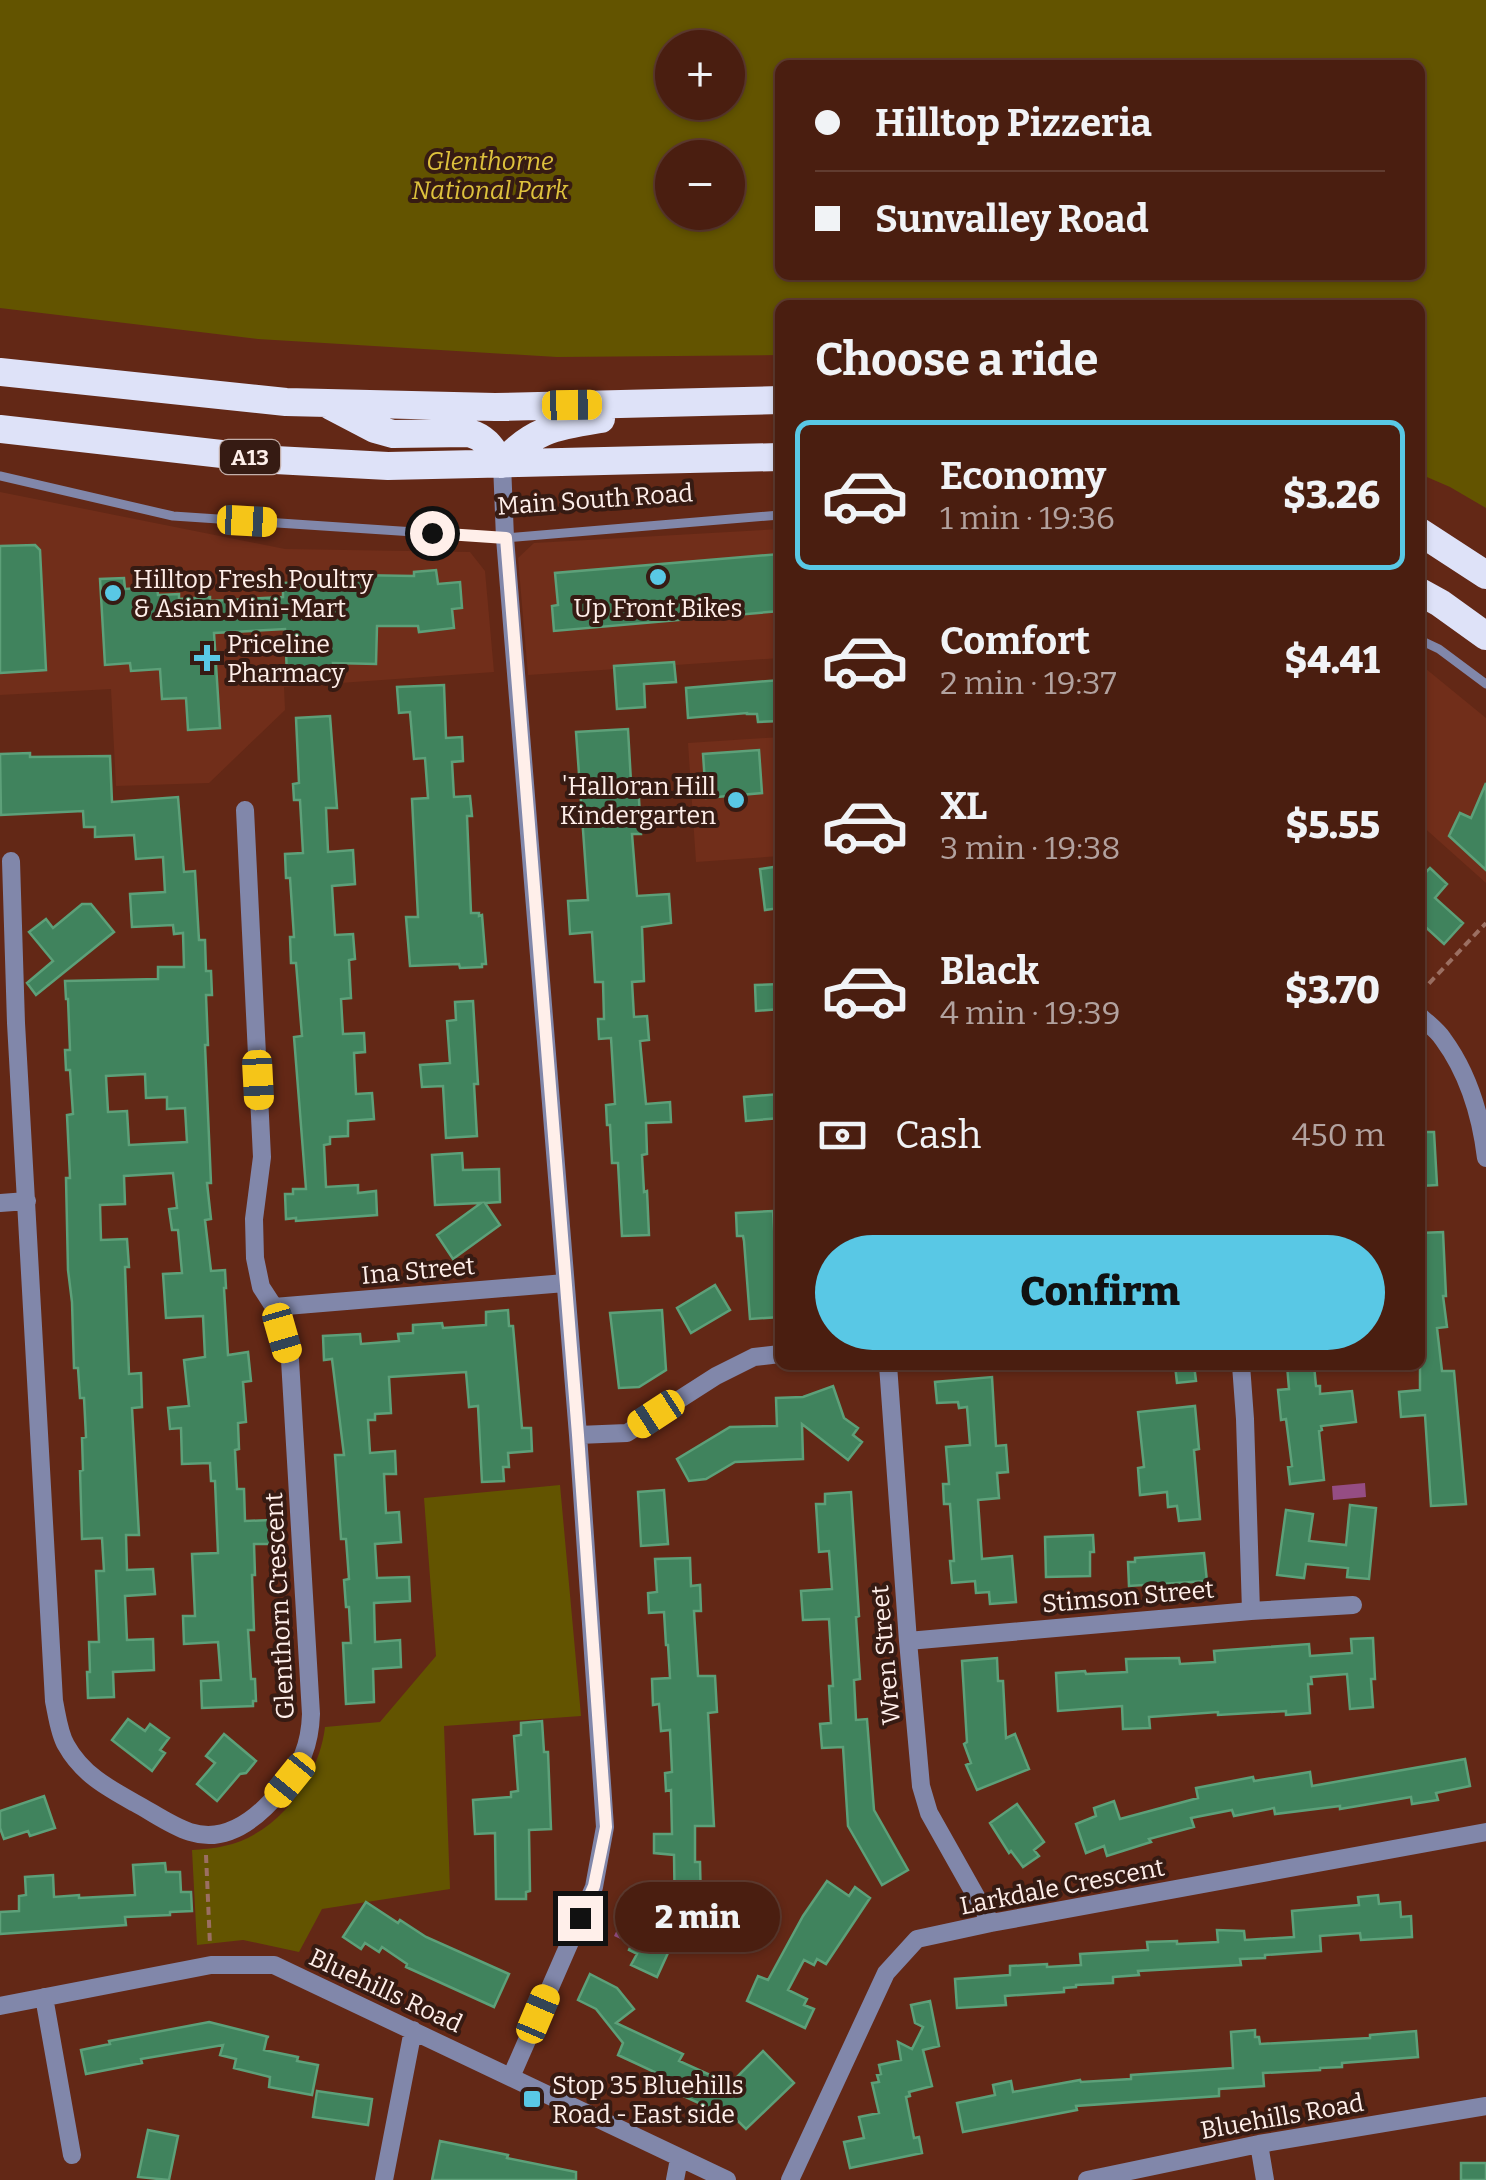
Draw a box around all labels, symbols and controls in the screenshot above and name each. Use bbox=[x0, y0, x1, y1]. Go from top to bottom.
map controls bbox=[655, 30, 745, 230]
button: + bbox=[655, 30, 745, 120]
text: Hilltop Pizzeria bbox=[875, 100, 1152, 146]
button: − bbox=[655, 140, 745, 230]
park label: Glenthorne National Park bbox=[412, 147, 569, 206]
text: Sunvalley Road bbox=[875, 196, 1149, 242]
text: Choose a ride bbox=[815, 333, 1098, 387]
car bbox=[542, 389, 602, 421]
road number: A13 bbox=[220, 440, 280, 474]
icon: car bbox=[820, 450, 910, 540]
text: Economy bbox=[940, 453, 1106, 499]
text: $3.26 bbox=[1283, 472, 1380, 518]
street label: Main South Road bbox=[496, 478, 694, 522]
text: 1 min · 19:36 bbox=[940, 499, 1115, 537]
car bbox=[216, 504, 278, 538]
route start bbox=[410, 511, 455, 556]
place label: Hilltop Fresh Poultry & Asian Mini-Mart bbox=[133, 565, 374, 624]
marker: Up Front Bikes bbox=[647, 566, 669, 588]
marker: Hilltop Fresh Poultry & Asian Mini-Mart bbox=[102, 582, 124, 604]
place label: Up Front Bikes bbox=[574, 594, 742, 624]
icon: car bbox=[820, 615, 910, 705]
text: Comfort bbox=[940, 618, 1090, 664]
place label: Priceline Pharmacy bbox=[227, 630, 345, 689]
text: $4.41 bbox=[1285, 637, 1380, 683]
marker: Priceline Pharmacy bbox=[196, 647, 218, 669]
text: 2 min · 19:37 bbox=[940, 664, 1116, 702]
place label: 'Halloran Hill Kindergarten bbox=[560, 772, 716, 831]
icon: car bbox=[820, 780, 910, 870]
text: XL bbox=[940, 783, 987, 829]
marker: 'Halloran Hill Kindergarten bbox=[725, 789, 747, 811]
text: $5.55 bbox=[1285, 802, 1380, 848]
text: 3 min · 19:38 bbox=[940, 829, 1120, 867]
icon: car bbox=[820, 945, 910, 1035]
text: Black bbox=[940, 948, 1039, 994]
text: $3.70 bbox=[1285, 967, 1380, 1013]
text: 4 min · 19:39 bbox=[940, 994, 1120, 1032]
car bbox=[241, 1049, 275, 1111]
icon: cash bbox=[815, 1108, 870, 1163]
text: Cash bbox=[895, 1112, 981, 1158]
text: 450 m bbox=[1292, 1116, 1385, 1154]
button: Confirm bbox=[815, 1235, 1385, 1350]
street label: Ina Street bbox=[360, 1251, 476, 1291]
car bbox=[259, 1300, 305, 1366]
car bbox=[623, 1385, 689, 1443]
street label: Glenthorn Crescent bbox=[259, 1492, 301, 1720]
street label: Stimson Street bbox=[1041, 1575, 1215, 1619]
street label: Wren Street bbox=[865, 1584, 907, 1726]
car bbox=[259, 1747, 321, 1813]
street label: Larkdale Crescent bbox=[957, 1852, 1167, 1922]
callout: 2 min bbox=[615, 1883, 780, 1953]
route end bbox=[558, 1896, 603, 1941]
text: 2 min bbox=[655, 1898, 740, 1936]
street label: Bluehills Road bbox=[304, 1942, 467, 2040]
car bbox=[512, 1981, 564, 2047]
place label: Stop 35 Bluehills Road - East side bbox=[552, 2071, 744, 2130]
marker: Stop 35 Bluehills Road - East side bbox=[521, 2088, 543, 2110]
street label: Bluehills Road bbox=[1198, 2088, 1366, 2146]

